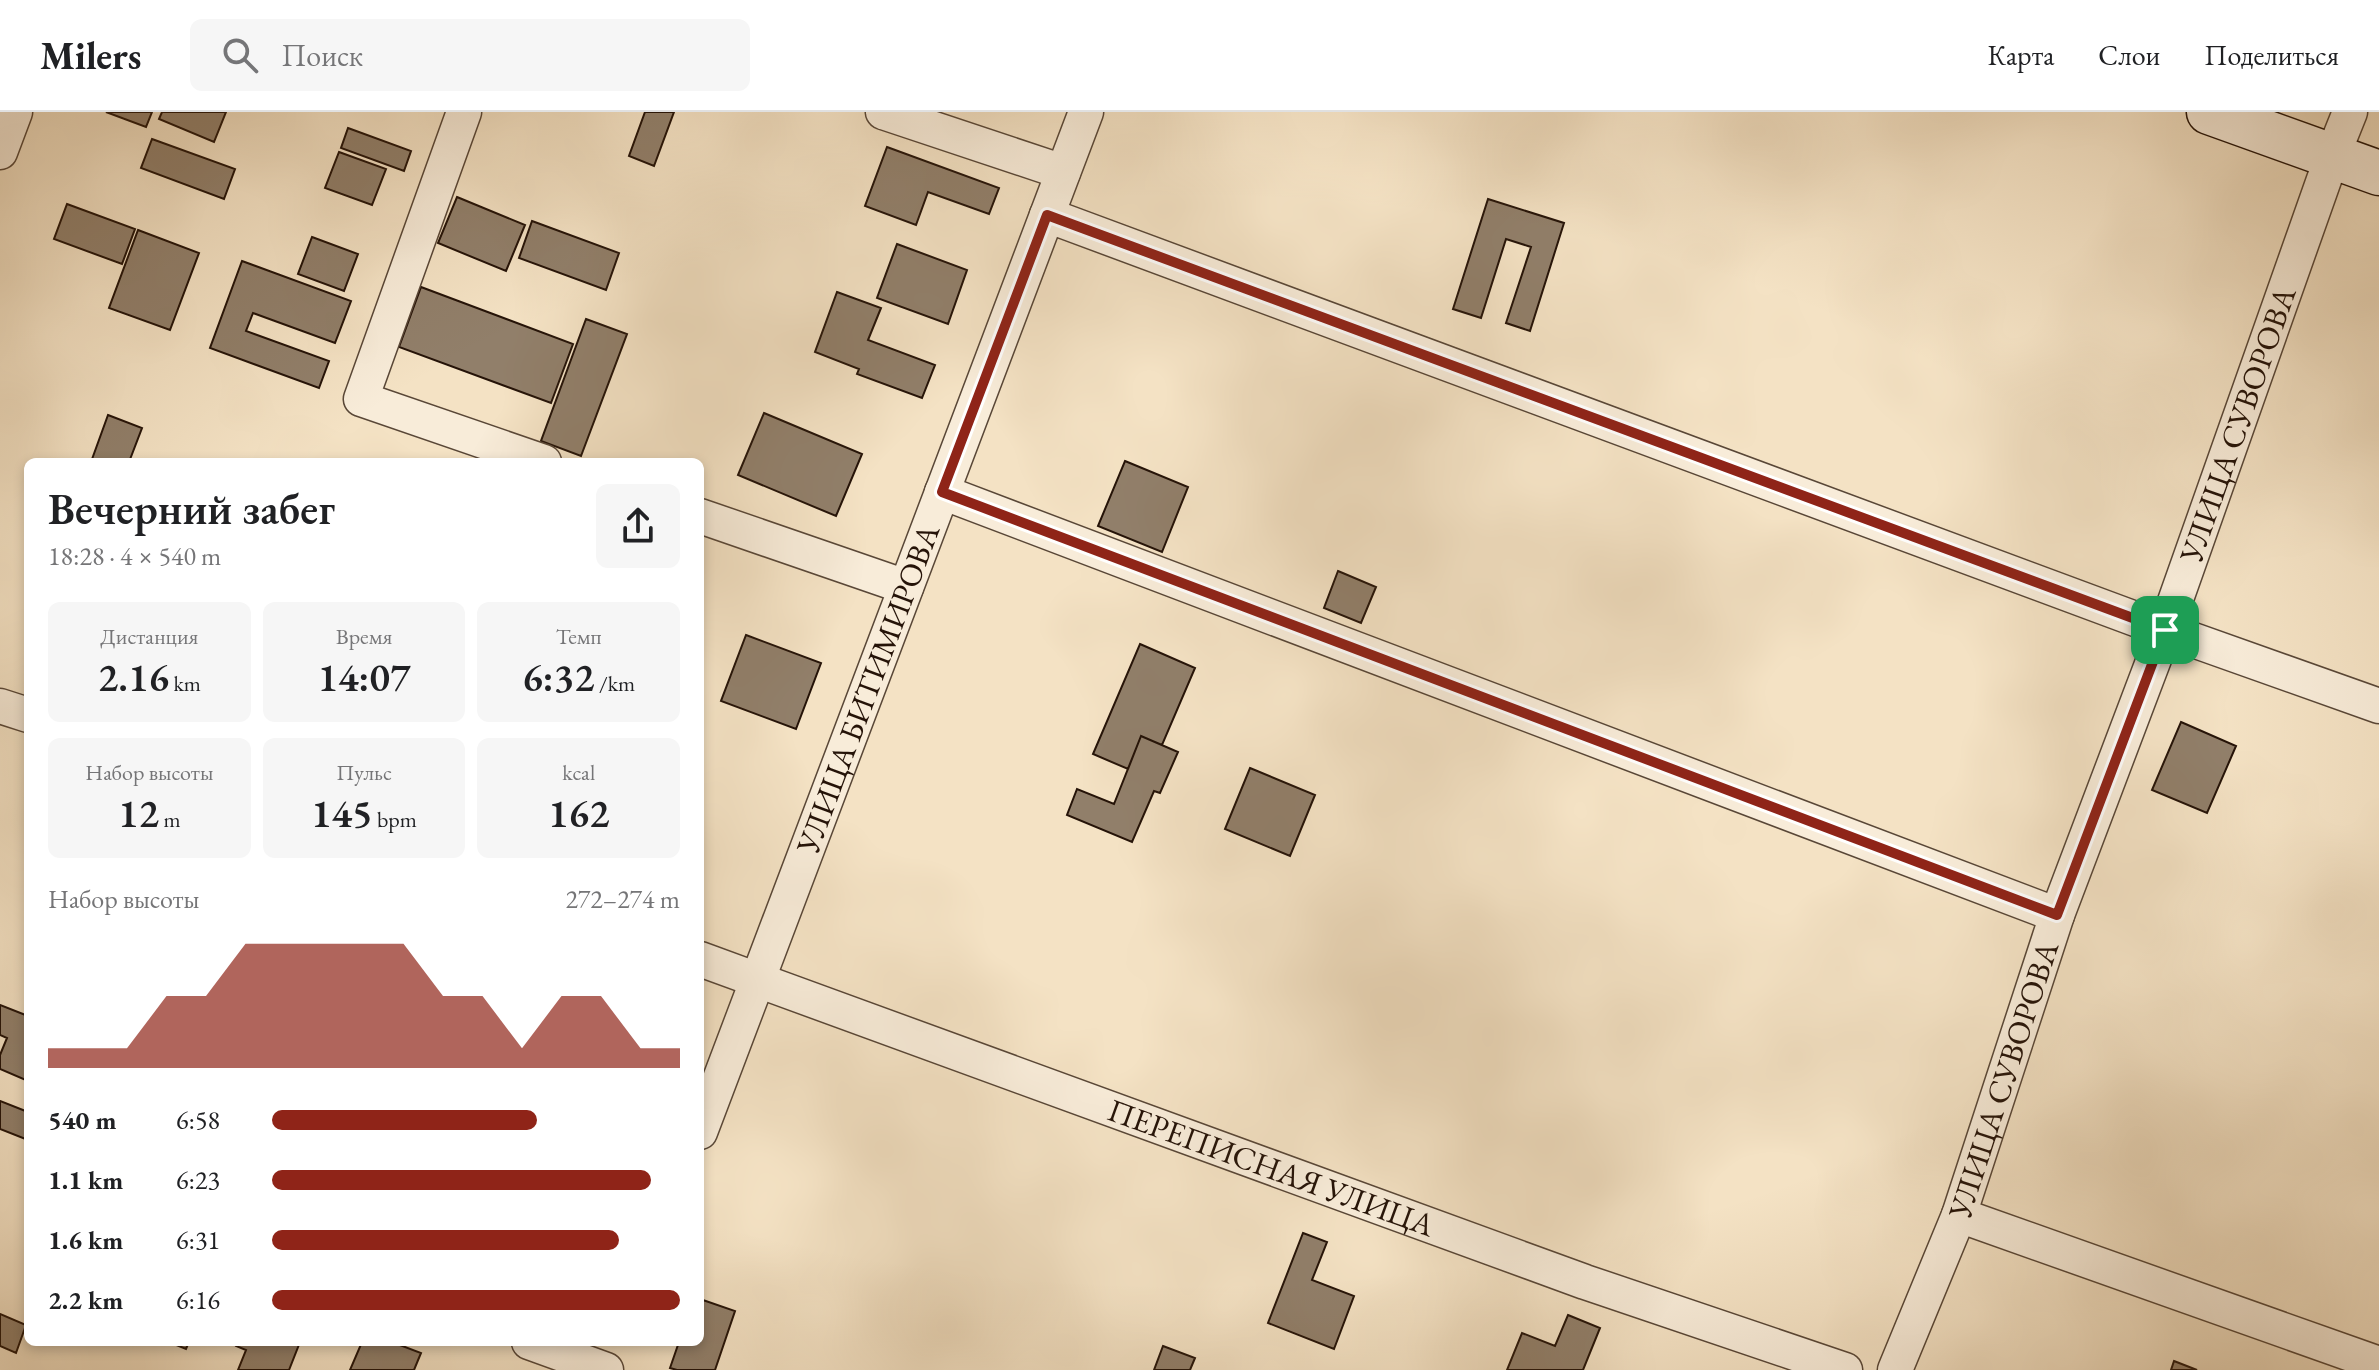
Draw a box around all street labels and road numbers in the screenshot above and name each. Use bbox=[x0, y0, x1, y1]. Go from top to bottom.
street label: УЛИЦА СУВОРОВА bbox=[2169, 280, 2306, 569]
street label: УЛИЦА БИТИМИРОВА bbox=[786, 517, 950, 860]
street label: УЛИЦА СУВОРОВА bbox=[1938, 935, 2068, 1225]
street label: ПЕРЕПИСНАЯ УЛИЦА bbox=[1102, 1089, 1441, 1247]

